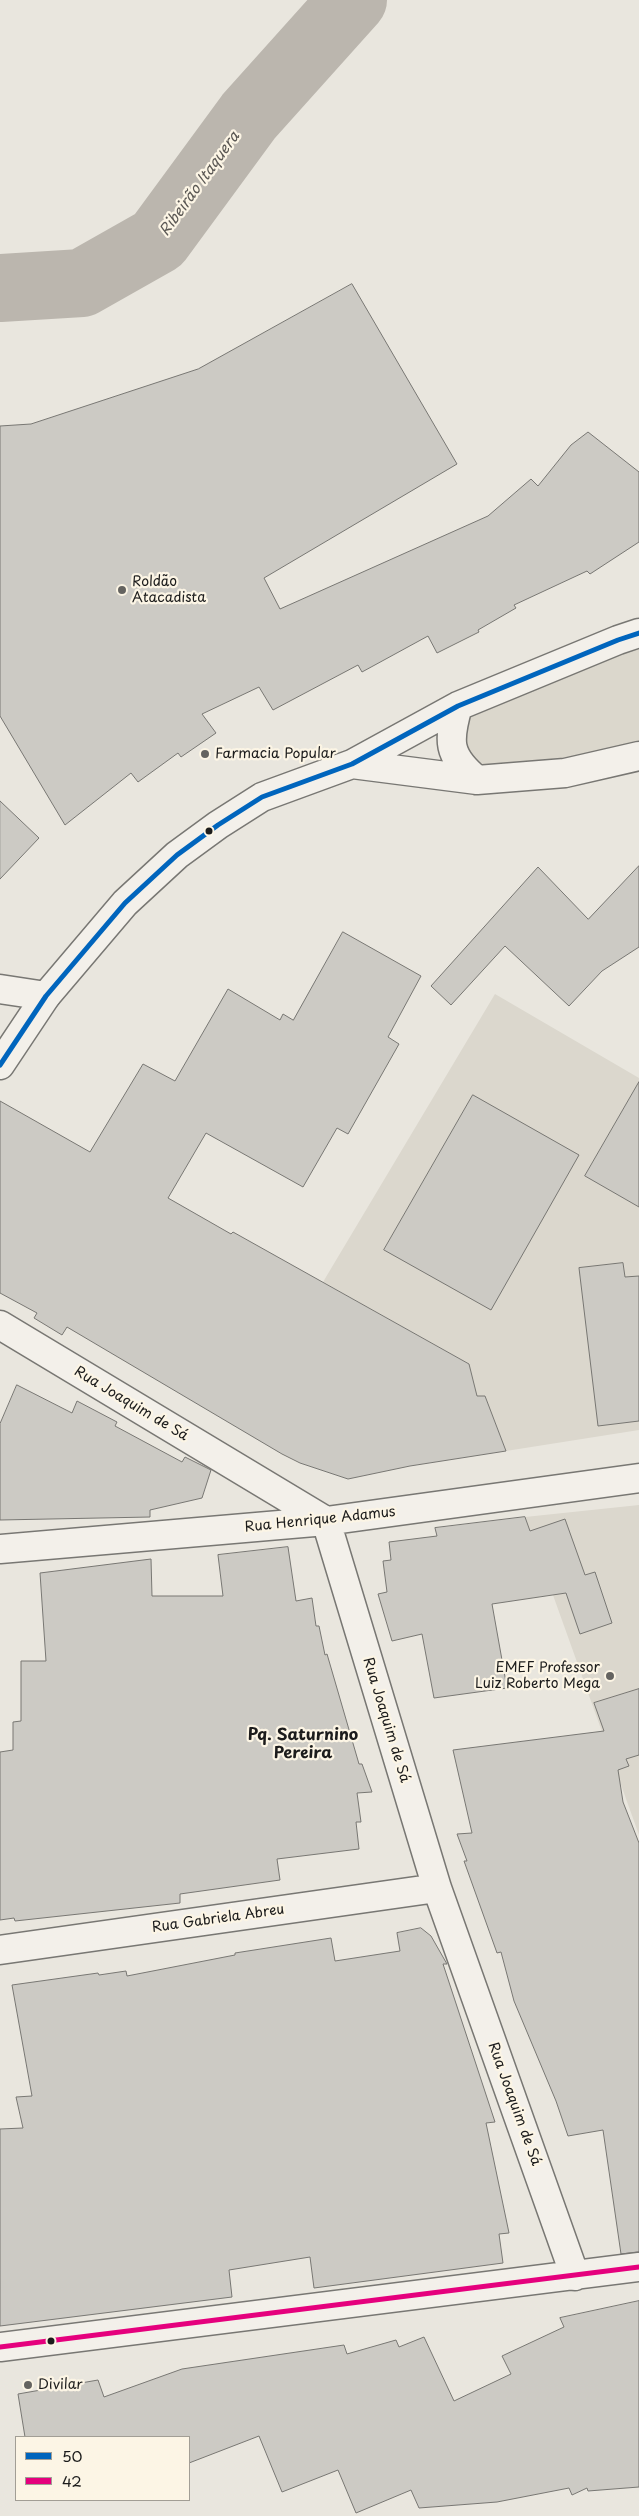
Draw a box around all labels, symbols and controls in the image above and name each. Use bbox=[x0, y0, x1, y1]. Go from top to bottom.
water label: Ribeirão Itaquera bbox=[156, 128, 244, 240]
place label: Roldão Atacadista bbox=[132, 574, 206, 606]
marker: Roldão Atacadista bbox=[116, 584, 128, 596]
place label: Farmacia Popular bbox=[215, 746, 336, 762]
marker: Farmacia Popular bbox=[199, 748, 211, 760]
unlabelled marker bbox=[204, 826, 214, 836]
street label: Rua Joaquim de Sá bbox=[71, 1363, 191, 1445]
street label: Rua Henrique Adamus bbox=[244, 1504, 396, 1536]
street label: Rua Joaquim de Sá bbox=[359, 1655, 413, 1785]
place label: EMEF Professor Luiz Roberto Mega bbox=[475, 1660, 600, 1692]
marker: EMEF Professor Luiz Roberto Mega bbox=[604, 1670, 616, 1682]
district label: Pq. Saturnino Pereira bbox=[248, 1726, 358, 1764]
street label: Rua Gabriela Abreu bbox=[151, 1901, 285, 1937]
street label: Rua Joaquim de Sá bbox=[484, 2040, 544, 2168]
unlabelled marker bbox=[46, 2336, 56, 2346]
place label: Divilar bbox=[38, 2377, 83, 2393]
marker: Divilar bbox=[22, 2379, 34, 2391]
legend bbox=[15, 2436, 190, 2501]
text: 50 bbox=[62, 2444, 83, 2467]
text: 42 bbox=[62, 2469, 82, 2492]

